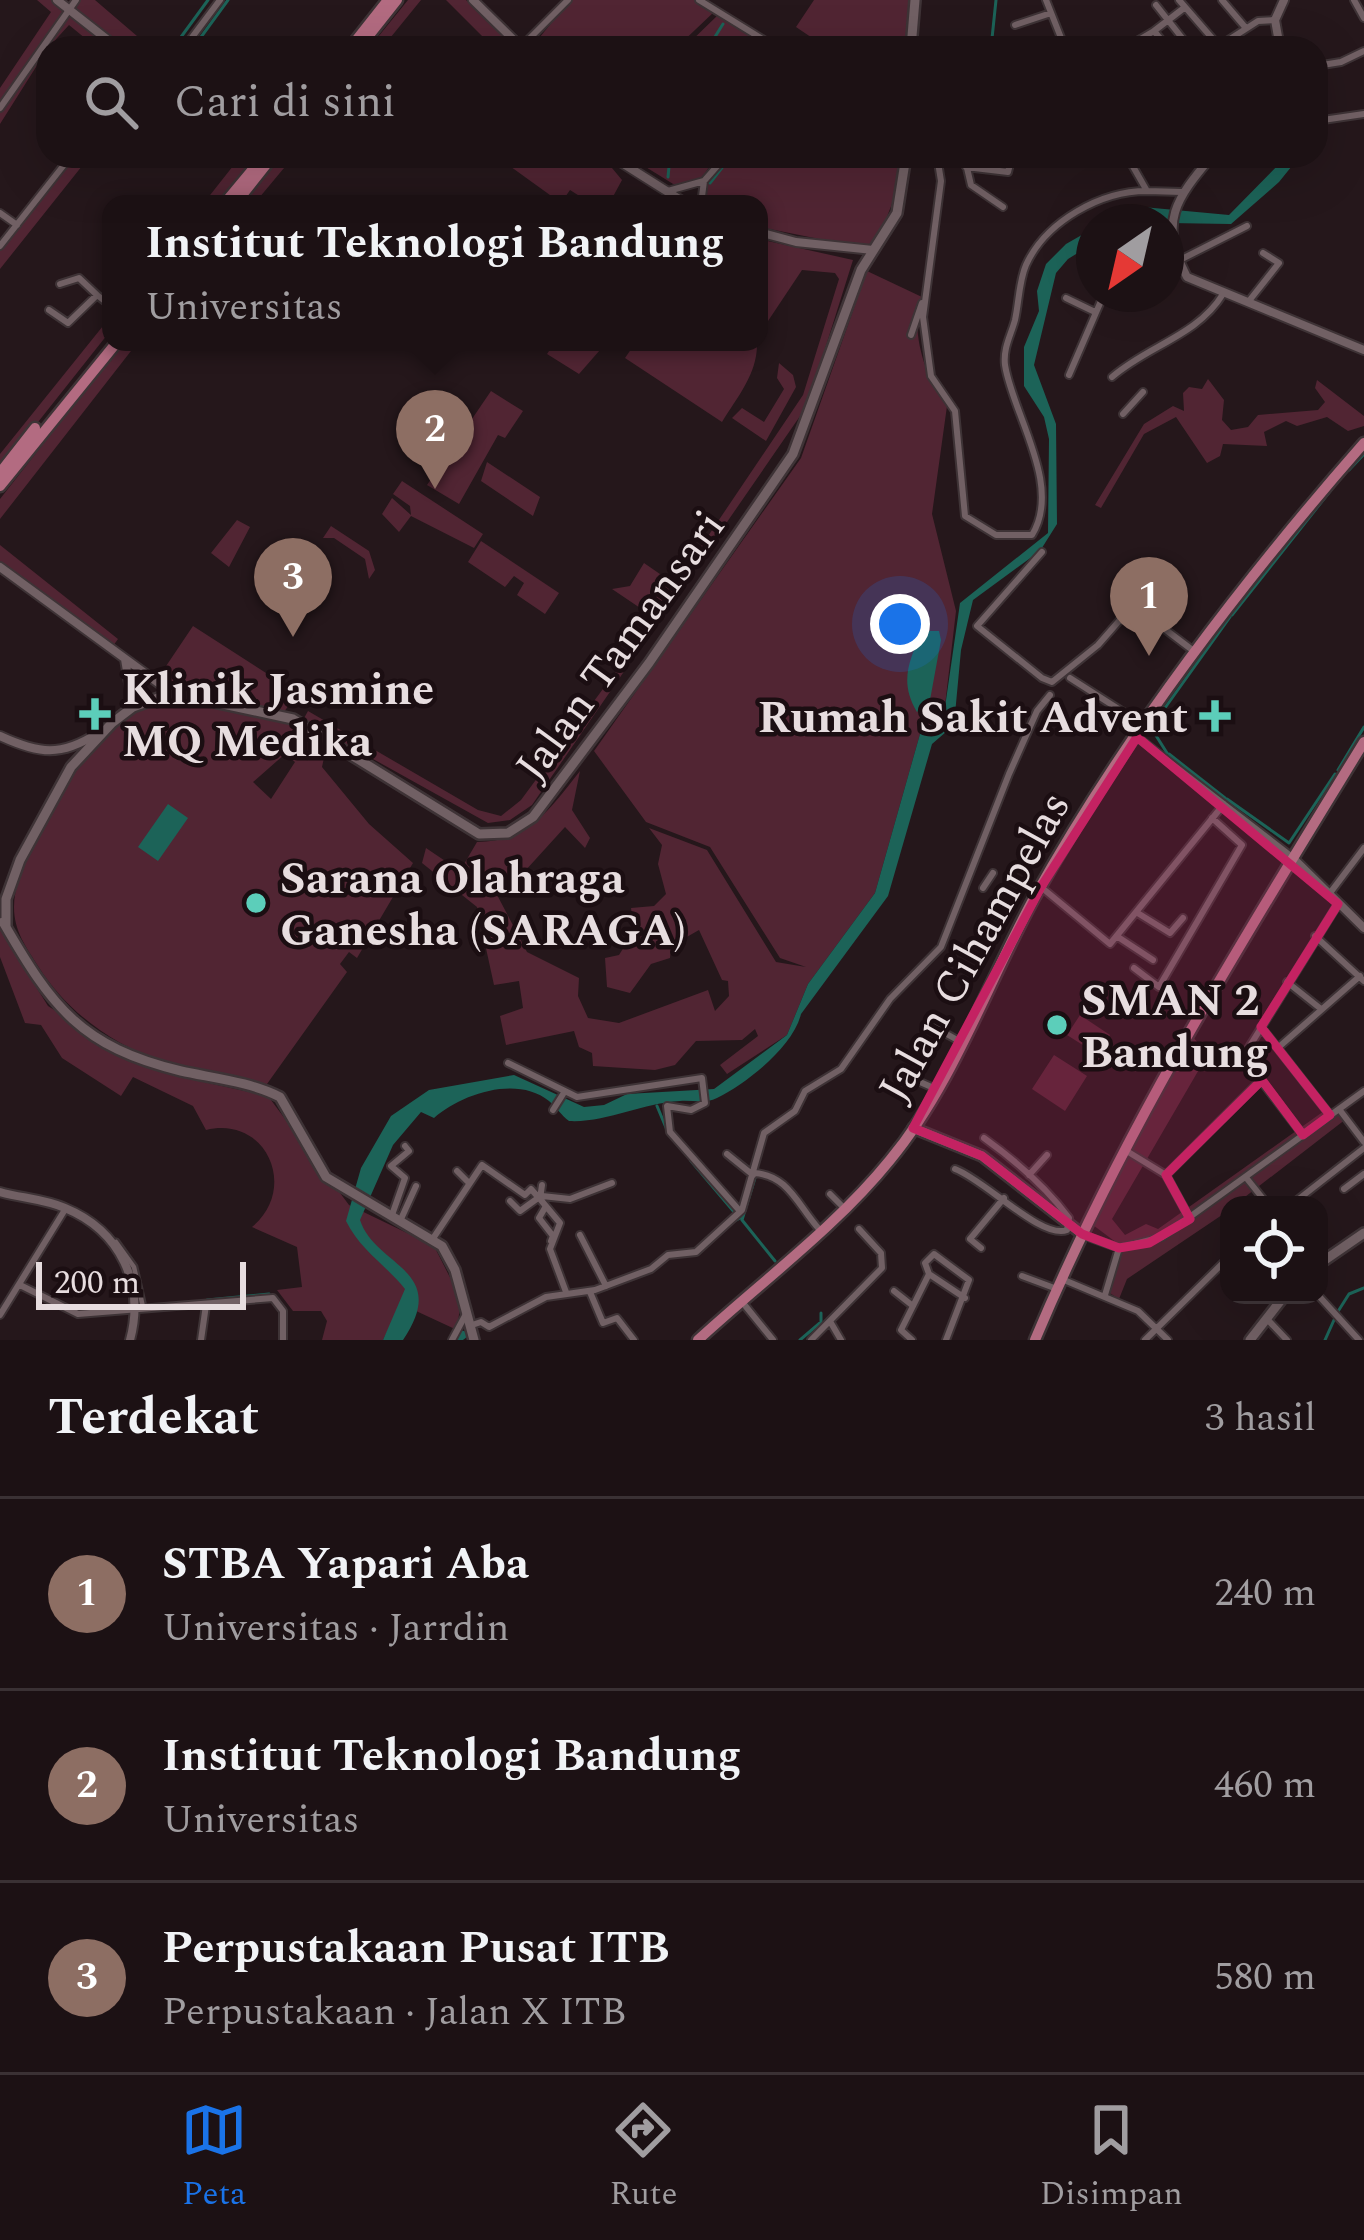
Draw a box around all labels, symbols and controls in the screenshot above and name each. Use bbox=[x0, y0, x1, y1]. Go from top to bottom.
search box bbox=[36, 36, 1328, 168]
text: Cari di sini bbox=[174, 68, 396, 137]
icon: search bbox=[78, 69, 144, 135]
popup bbox=[102, 195, 768, 351]
north arrow bbox=[1076, 204, 1184, 312]
text: Institut Teknologi Bandung bbox=[145, 209, 725, 278]
text: Universitas bbox=[145, 278, 342, 337]
pin: 2 bbox=[396, 390, 474, 489]
street label: Jalan Tamansari bbox=[499, 496, 743, 797]
pin: 3 bbox=[254, 538, 332, 637]
pin: 1 bbox=[1110, 557, 1188, 656]
your location bbox=[870, 594, 930, 654]
place label: Klinik Jasmine MQ Medika bbox=[122, 656, 434, 777]
place label: Rumah Sakit Advent bbox=[758, 684, 1188, 753]
marker: Klinik Jasmine MQ Medika bbox=[79, 698, 111, 730]
marker: Rumah Sakit Advent bbox=[1199, 700, 1231, 732]
street label: Jalan Cihampelas bbox=[861, 779, 1089, 1115]
place label: Sarana Olahraga Ganesha (SARAGA) bbox=[280, 845, 686, 966]
marker: Sarana Olahraga Ganesha (SARAGA) bbox=[243, 890, 269, 916]
place label: SMAN 2 Bandung bbox=[1081, 967, 1269, 1088]
marker: SMAN 2 Bandung bbox=[1044, 1012, 1070, 1038]
map controls bbox=[1220, 1196, 1328, 1304]
button: locate bbox=[1220, 1196, 1328, 1304]
scale bar bbox=[36, 1256, 246, 1309]
text: 200 m bbox=[54, 1258, 140, 1308]
text: Terdekat bbox=[48, 1379, 259, 1457]
text: 3 hasil bbox=[1205, 1389, 1316, 1448]
text: STBA Yapari Aba bbox=[162, 1530, 529, 1599]
text: 1 bbox=[76, 1564, 98, 1623]
text: 240 m bbox=[1214, 1564, 1316, 1623]
text: Universitas · Jarrdin bbox=[162, 1599, 509, 1658]
text: Institut Teknologi Bandung bbox=[162, 1722, 742, 1791]
text: 2 bbox=[76, 1756, 98, 1815]
text: 460 m bbox=[1214, 1756, 1316, 1815]
text: Universitas bbox=[162, 1791, 359, 1850]
text: Perpustakaan Pusat ITB bbox=[162, 1914, 670, 1983]
text: 3 bbox=[76, 1948, 98, 2007]
text: 580 m bbox=[1214, 1948, 1316, 2007]
text: Perpustakaan · Jalan X ITB bbox=[162, 1983, 627, 2042]
tab: Peta bbox=[181, 2097, 247, 2219]
tab: Rute bbox=[609, 2097, 677, 2219]
tab: Disimpan bbox=[1040, 2097, 1183, 2219]

